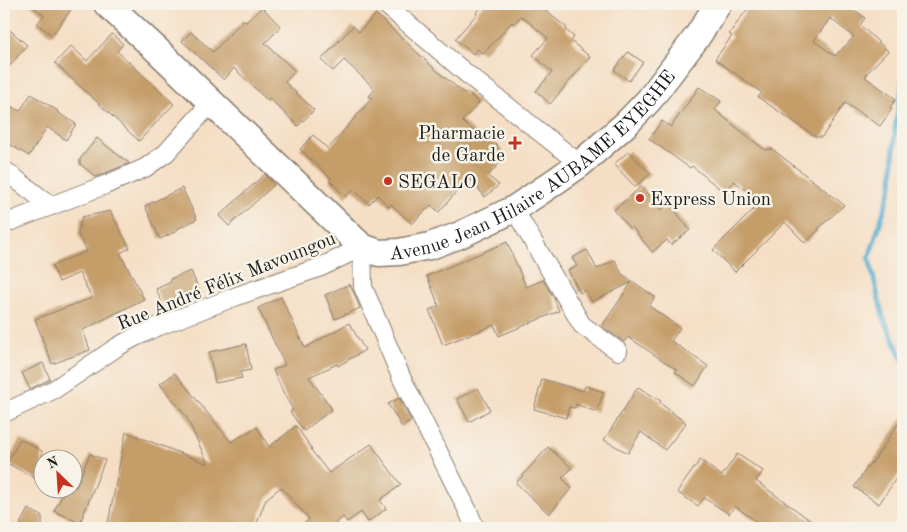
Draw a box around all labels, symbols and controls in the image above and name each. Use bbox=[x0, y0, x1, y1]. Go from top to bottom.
street label: Avenue Jean Hilaire AUBAME EYEGHE bbox=[389, 68, 680, 264]
place label: Pharmacie de Garde bbox=[418, 125, 505, 166]
marker: Pharmacie de Garde bbox=[509, 137, 521, 149]
place label: SEGALO bbox=[398, 174, 477, 193]
marker: SEGALO bbox=[382, 175, 394, 187]
place label: Express Union bbox=[650, 191, 771, 210]
marker: Express Union bbox=[634, 192, 646, 204]
street label: Rue André Félix Mavoungou bbox=[115, 230, 339, 335]
north arrow bbox=[32, 450, 82, 500]
text: N bbox=[45, 454, 61, 472]

